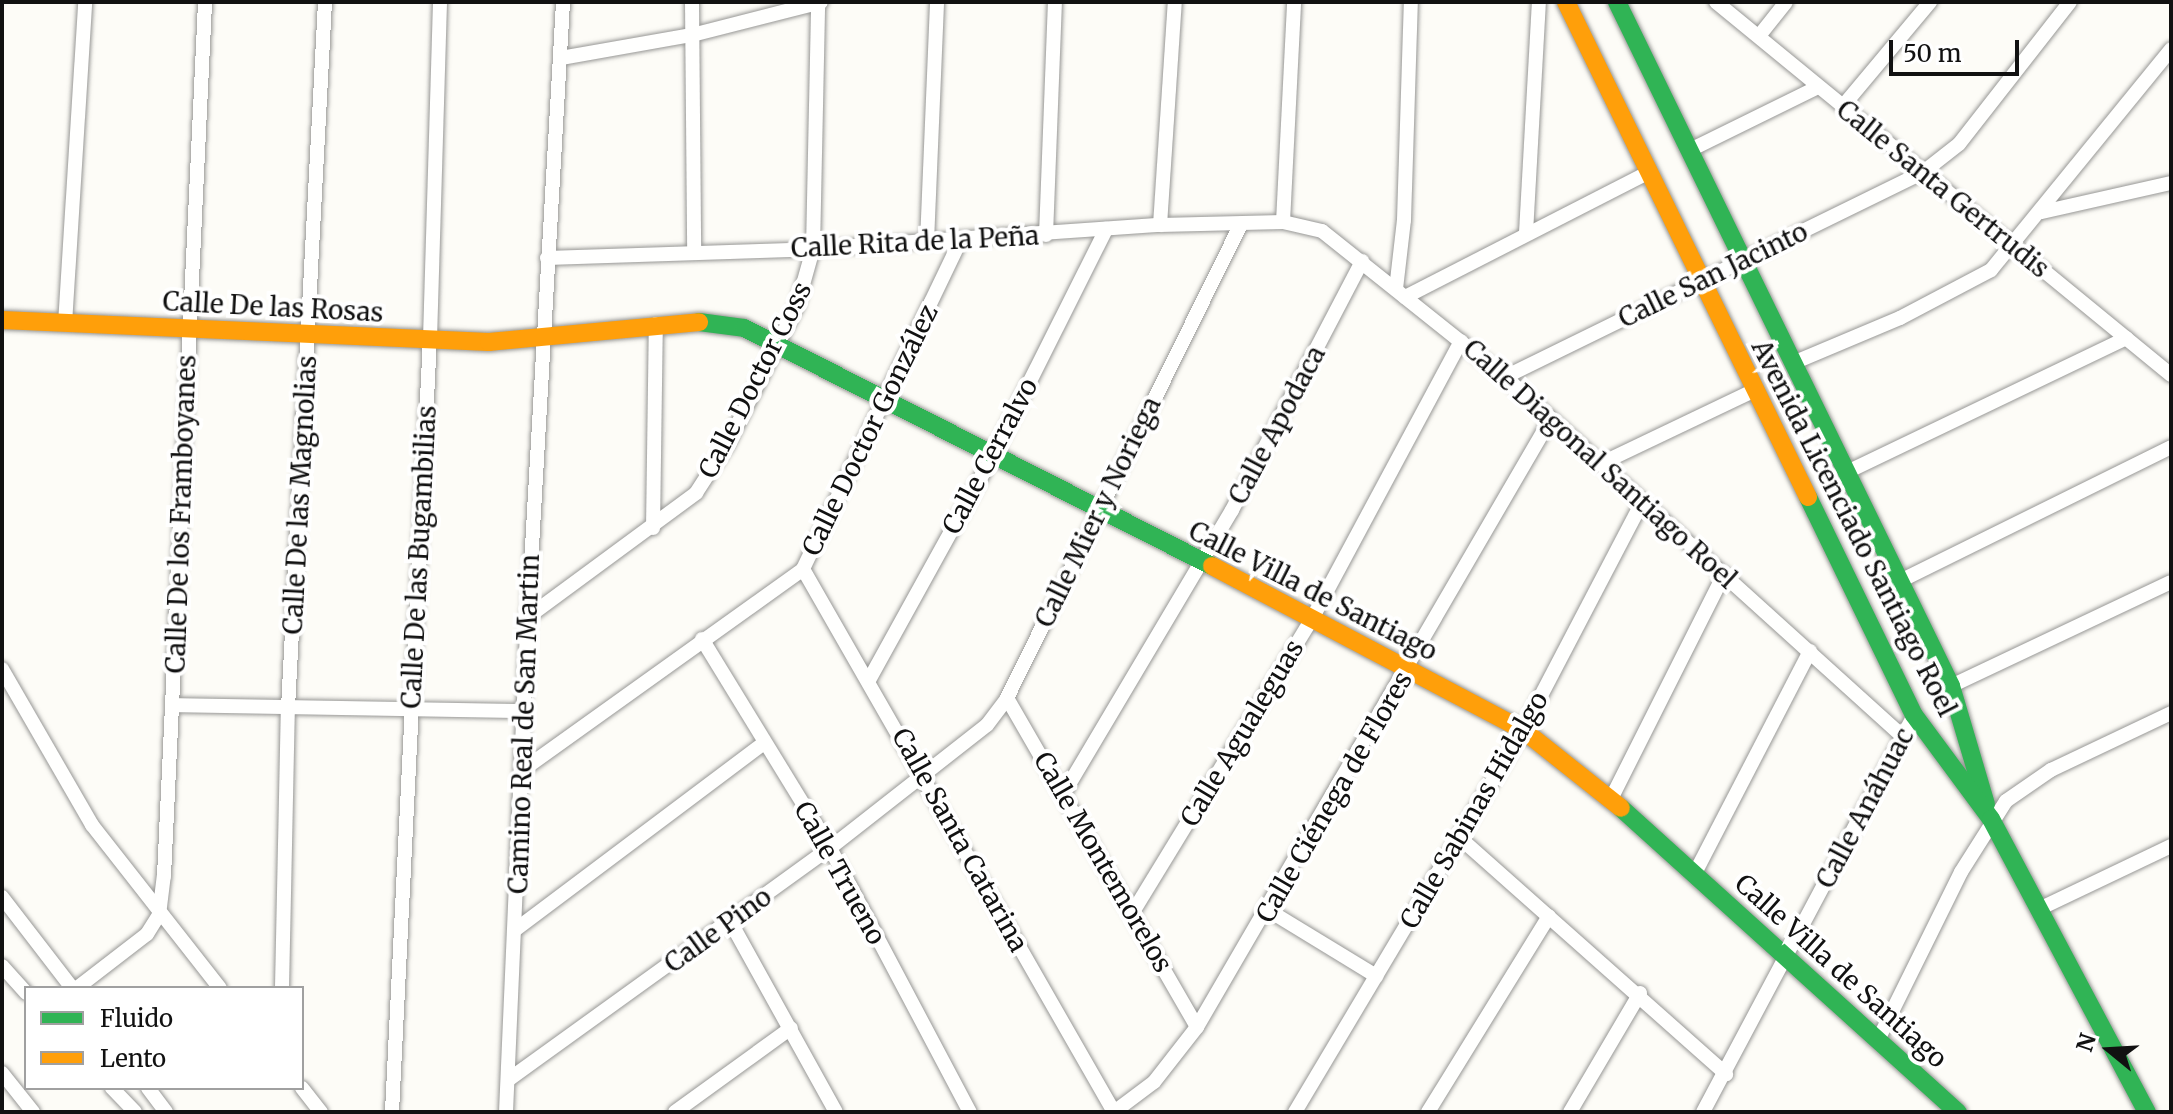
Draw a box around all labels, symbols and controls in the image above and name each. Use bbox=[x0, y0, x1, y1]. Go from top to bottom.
scale bar bbox=[1893, 24, 2023, 74]
text: 50 m bbox=[1903, 38, 1962, 69]
street label: Calle Santa Gertrudis bbox=[1831, 94, 2055, 284]
street label: Calle San Jacinto bbox=[1613, 216, 1813, 334]
street label: Calle Rita de la Peña bbox=[790, 220, 1040, 264]
street label: Calle Doctor Coss bbox=[692, 277, 818, 483]
street label: Calle De las Rosas bbox=[162, 286, 384, 328]
street label: Calle Doctor González bbox=[796, 300, 944, 560]
street label: Calle Diagonal Santiago Roel bbox=[1457, 333, 1743, 595]
street label: Avenida Licenciado Santiago Roel bbox=[1745, 335, 1963, 721]
street label: Calle Apodaca bbox=[1222, 341, 1332, 509]
street label: Calle De los Framboyanes bbox=[160, 354, 202, 674]
street label: Calle De las Magnolias bbox=[277, 355, 323, 635]
street label: Calle Cerralvo bbox=[936, 373, 1044, 539]
street label: Calle Mier y Noriega bbox=[1029, 392, 1167, 632]
street label: Calle De las Bugambilias bbox=[395, 405, 443, 709]
street label: Calle Villa de Santiago bbox=[1184, 515, 1442, 667]
street label: Camino Real de San Martin bbox=[502, 554, 546, 894]
street label: Calle Agualeguas bbox=[1174, 634, 1310, 832]
street label: Calle Ciénega de Flores bbox=[1249, 666, 1419, 928]
street label: Calle Sabinas Hidalgo bbox=[1393, 686, 1555, 934]
street label: Calle Santa Catarina bbox=[886, 723, 1034, 957]
street label: Calle Anáhuac bbox=[1810, 723, 1920, 893]
street label: Calle Montemorelos bbox=[1027, 746, 1179, 978]
street label: Calle Trueno bbox=[788, 796, 892, 950]
street label: Calle Villa de Santiago bbox=[1729, 868, 1953, 1074]
street label: Calle Pino bbox=[658, 881, 778, 979]
legend bbox=[24, 986, 304, 1090]
text: Fluido bbox=[100, 1003, 173, 1034]
north arrow bbox=[2069, 1010, 2149, 1090]
text: N bbox=[2070, 1030, 2102, 1055]
text: Lento bbox=[100, 1043, 166, 1074]

